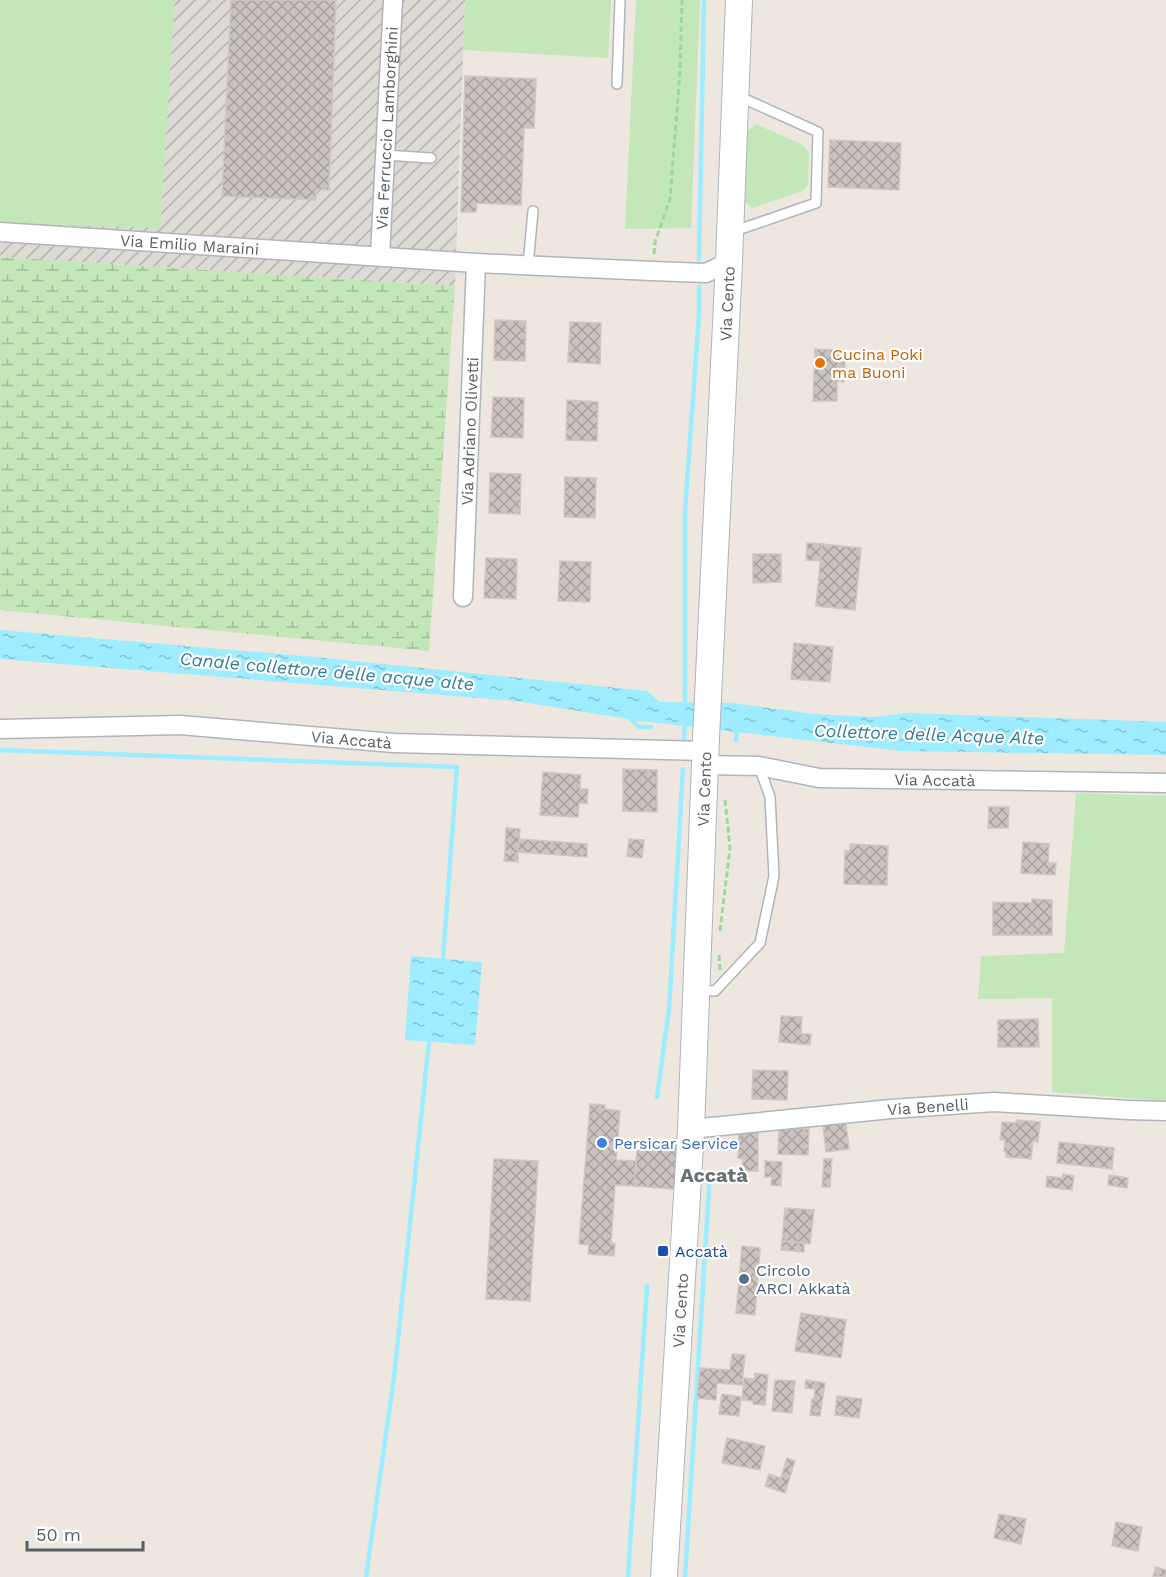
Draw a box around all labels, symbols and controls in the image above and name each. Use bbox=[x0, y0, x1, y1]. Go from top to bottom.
street label: Via Ferruccio Lamborghini bbox=[372, 26, 401, 230]
street label: Via Emilio Maraini bbox=[120, 230, 260, 258]
street label: Via Cento bbox=[716, 266, 738, 342]
place label: Cucina Poki ma Buoni bbox=[832, 345, 923, 382]
street label: Via Adriano Olivetti bbox=[457, 356, 482, 506]
marker: Cucina Poki ma Buoni bbox=[813, 356, 827, 370]
water label: Canale collettore delle acque alte bbox=[179, 648, 475, 694]
water label: Collettore delle Acque Alte bbox=[813, 719, 1045, 749]
street label: Via Accatà bbox=[310, 727, 393, 752]
street label: Via Cento bbox=[693, 751, 715, 827]
street label: Via Accatà bbox=[894, 770, 975, 790]
street label: Via Benelli bbox=[887, 1094, 969, 1119]
place label: Persicar Service bbox=[614, 1134, 738, 1153]
marker: Persicar Service bbox=[595, 1136, 609, 1150]
district label: Accatà bbox=[680, 1163, 748, 1187]
place label: Accatà bbox=[675, 1242, 728, 1261]
marker: Accatà bbox=[656, 1244, 670, 1258]
place label: Circolo ARCI Akkatà bbox=[756, 1261, 851, 1298]
street label: Via Cento bbox=[668, 1272, 692, 1349]
marker: Circolo ARCI Akkatà bbox=[737, 1272, 751, 1286]
scale bar bbox=[27, 1514, 142, 1552]
text: 50 m bbox=[36, 1524, 81, 1545]

